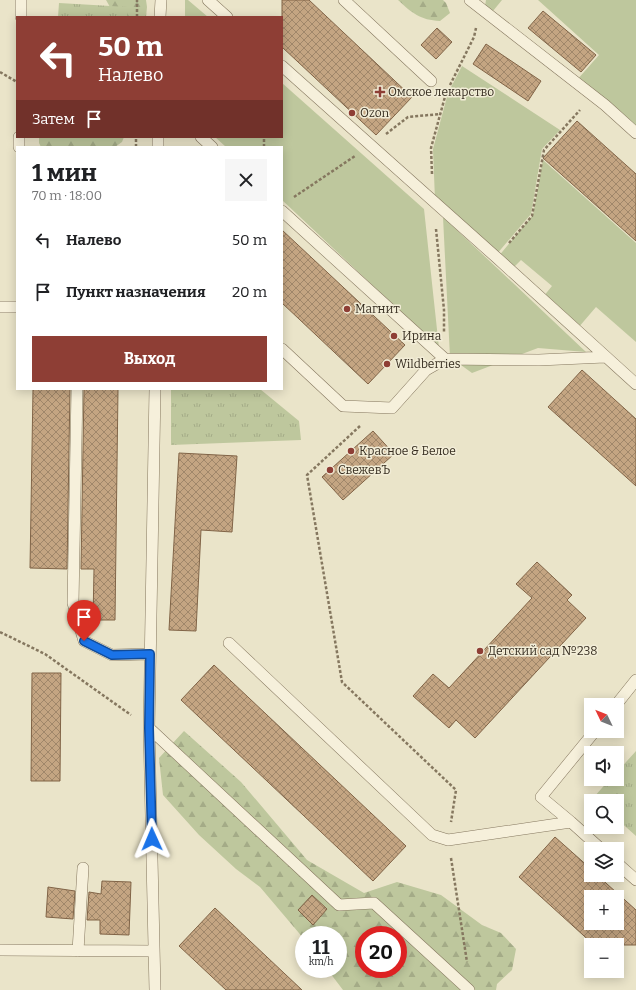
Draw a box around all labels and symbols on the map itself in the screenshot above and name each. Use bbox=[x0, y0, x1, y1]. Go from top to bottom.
place label: Омское лекарство bbox=[388, 85, 494, 99]
marker: Омское лекарство bbox=[375, 87, 385, 97]
place label: Ozon bbox=[360, 106, 390, 120]
marker: Ozon bbox=[347, 108, 357, 118]
place label: Магнит bbox=[355, 302, 400, 316]
marker: Магнит bbox=[342, 304, 352, 314]
place label: Ирина bbox=[402, 329, 442, 343]
marker: Ирина bbox=[389, 331, 399, 341]
place label: Wildberries bbox=[395, 357, 461, 371]
marker: Wildberries bbox=[382, 359, 392, 369]
place label: Красное & Белое bbox=[359, 444, 456, 458]
marker: Красное & Белое bbox=[346, 446, 356, 456]
place label: СвежевЪ bbox=[338, 463, 390, 477]
marker: СвежевЪ bbox=[325, 465, 335, 475]
pin bbox=[67, 600, 101, 641]
place label: Детский сад №238 bbox=[488, 644, 598, 658]
marker: Детский сад №238 bbox=[475, 646, 485, 656]
north arrow bbox=[584, 698, 624, 738]
position arrow bbox=[131, 818, 173, 860]
speed limit sign: 20 bbox=[355, 926, 407, 978]

